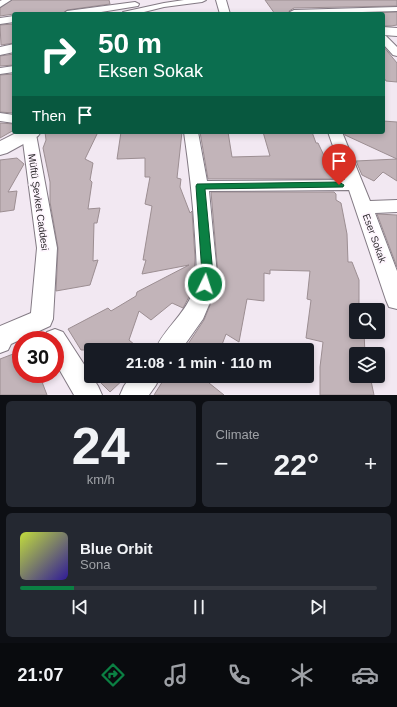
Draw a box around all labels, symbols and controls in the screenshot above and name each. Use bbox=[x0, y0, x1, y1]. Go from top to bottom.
icon: right bbox=[32, 28, 84, 80]
text: 50 m bbox=[98, 28, 162, 59]
text: Eksen Sokak bbox=[98, 61, 203, 81]
icon: arrive bbox=[74, 104, 96, 126]
text: Then bbox=[32, 107, 66, 124]
pin bbox=[322, 144, 356, 185]
icon: arrive bbox=[328, 150, 350, 172]
street label: Müftü Şevket Caddesi bbox=[26, 153, 51, 251]
street label: Eser Sokak bbox=[361, 212, 389, 265]
position arrow bbox=[184, 263, 226, 305]
map controls bbox=[349, 303, 385, 383]
button: search bbox=[349, 303, 385, 339]
speed limit sign: 30 bbox=[12, 331, 64, 383]
button: layers bbox=[349, 347, 385, 383]
text: 21:08 · 1 min · 110 m bbox=[126, 354, 272, 371]
text: 24 bbox=[72, 417, 130, 475]
text: Climate bbox=[216, 427, 260, 442]
text: 22° bbox=[274, 448, 319, 481]
text: − bbox=[216, 451, 228, 476]
text: + bbox=[364, 451, 377, 476]
text: km/h bbox=[87, 472, 115, 487]
text: Blue Orbit bbox=[80, 540, 153, 557]
text: Sona bbox=[80, 557, 110, 572]
icon: previous bbox=[69, 596, 91, 618]
icon: pause bbox=[188, 596, 210, 618]
icon: next bbox=[307, 596, 329, 618]
icon: directions bbox=[99, 661, 127, 689]
icon: music bbox=[162, 661, 190, 689]
icon: phone bbox=[225, 661, 253, 689]
icon: climate bbox=[288, 661, 316, 689]
icon: car bbox=[351, 661, 379, 689]
text: 21:07 bbox=[18, 665, 64, 685]

